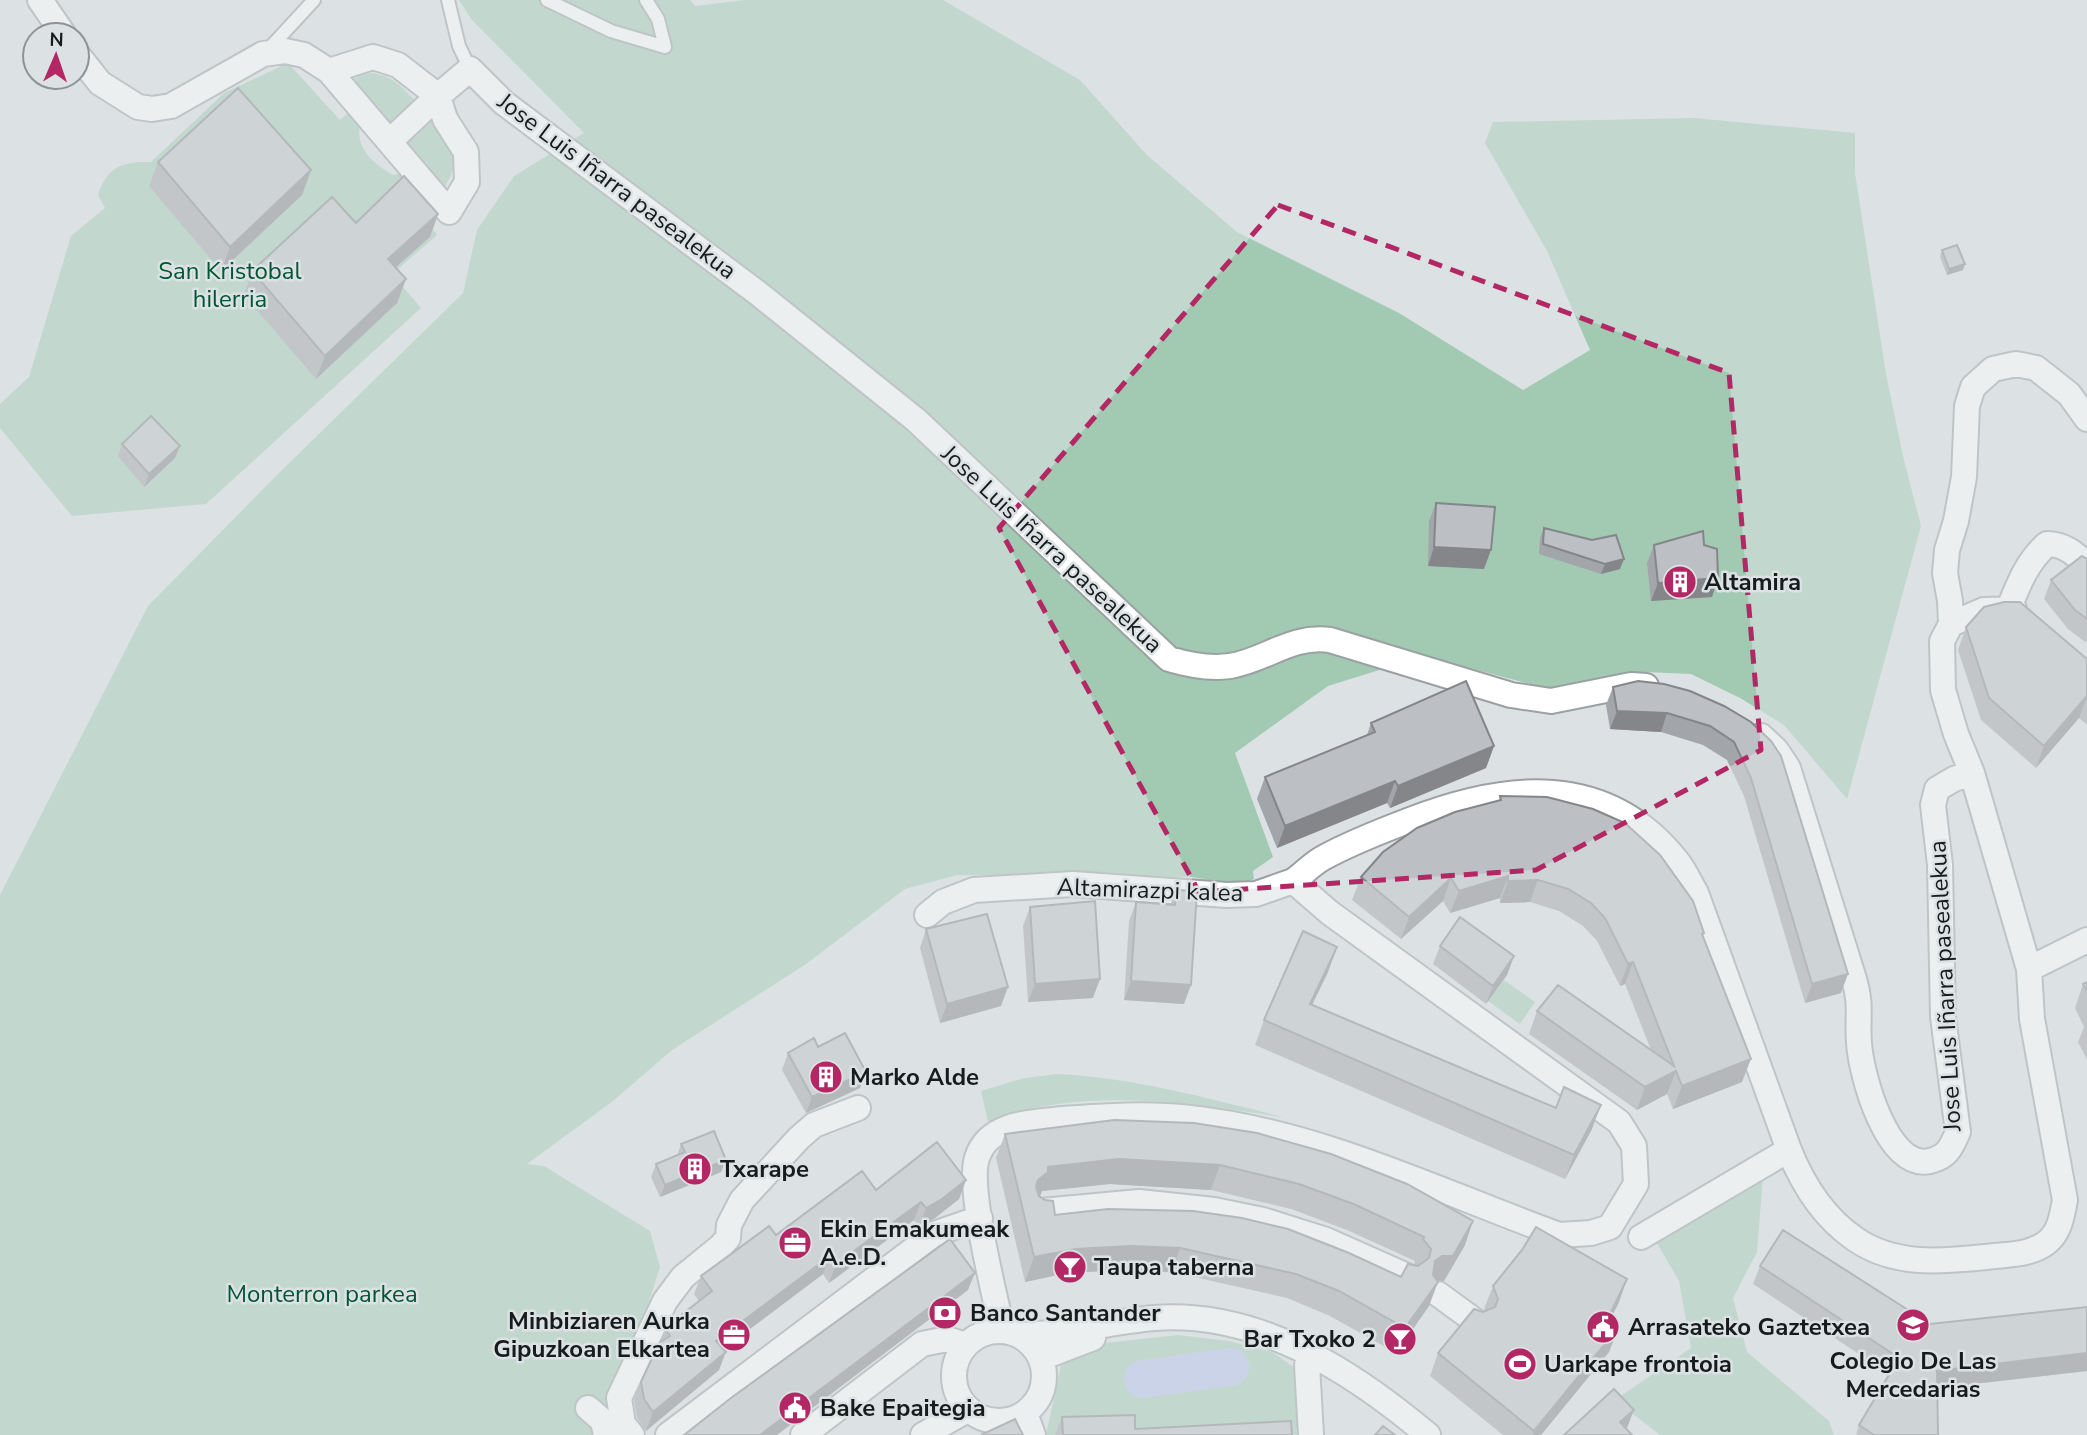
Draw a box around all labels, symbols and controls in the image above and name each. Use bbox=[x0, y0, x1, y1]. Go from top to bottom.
north arrow bbox=[21, 21, 91, 91]
text: N bbox=[49, 27, 64, 53]
street label: Jose Luis Iñarra pasealekua bbox=[490, 85, 743, 286]
park label: San Kristobal hilerria bbox=[158, 255, 302, 315]
street label: Jose Luis Iñarra pasealekua bbox=[934, 437, 1169, 660]
building icon: Altamira bbox=[1661, 563, 1699, 601]
place label: Altamira bbox=[1704, 566, 1801, 598]
street label: Jose Luis Iñarra pasealekua bbox=[1921, 840, 1969, 1133]
street label: Altamirazpi kalea bbox=[1056, 871, 1244, 909]
building icon: Marko Alde bbox=[807, 1058, 845, 1096]
place label: Marko Alde bbox=[850, 1061, 979, 1093]
building icon: Txarape bbox=[676, 1150, 714, 1188]
place label: Txarape bbox=[720, 1153, 809, 1185]
place label: Ekin Emakumeak A.e.D. bbox=[820, 1213, 1010, 1273]
office icon: Ekin Emakumeak A.e.D. bbox=[776, 1224, 814, 1262]
bar icon: Taupa taberna bbox=[1051, 1248, 1089, 1286]
place label: Taupa taberna bbox=[1094, 1251, 1254, 1283]
park label: Monterron parkea bbox=[226, 1278, 418, 1310]
bank icon: Banco Santander bbox=[926, 1294, 964, 1332]
place label: Banco Santander bbox=[970, 1297, 1161, 1329]
place label: Minbiziaren Aurka Gipuzkoan Elkartea bbox=[493, 1305, 710, 1365]
school or university icon: Colegio De Las Mercedarias bbox=[1894, 1306, 1932, 1344]
public building icon: Arrasateko Gaztetxea bbox=[1584, 1308, 1622, 1346]
place label: Arrasateko Gaztetxea bbox=[1628, 1311, 1870, 1343]
office icon: Minbiziaren Aurka Gipuzkoan Elkartea bbox=[715, 1316, 753, 1354]
bar icon: Bar Txoko 2 bbox=[1381, 1320, 1419, 1358]
place label: Bar Txoko 2 bbox=[1243, 1323, 1376, 1355]
sports icon: Uarkape frontoia bbox=[1501, 1345, 1539, 1383]
place label: Colegio De Las Mercedarias bbox=[1830, 1345, 1996, 1405]
place label: Uarkape frontoia bbox=[1544, 1348, 1732, 1380]
public building icon: Bake Epaitegia bbox=[776, 1389, 814, 1427]
place label: Bake Epaitegia bbox=[820, 1392, 986, 1424]

